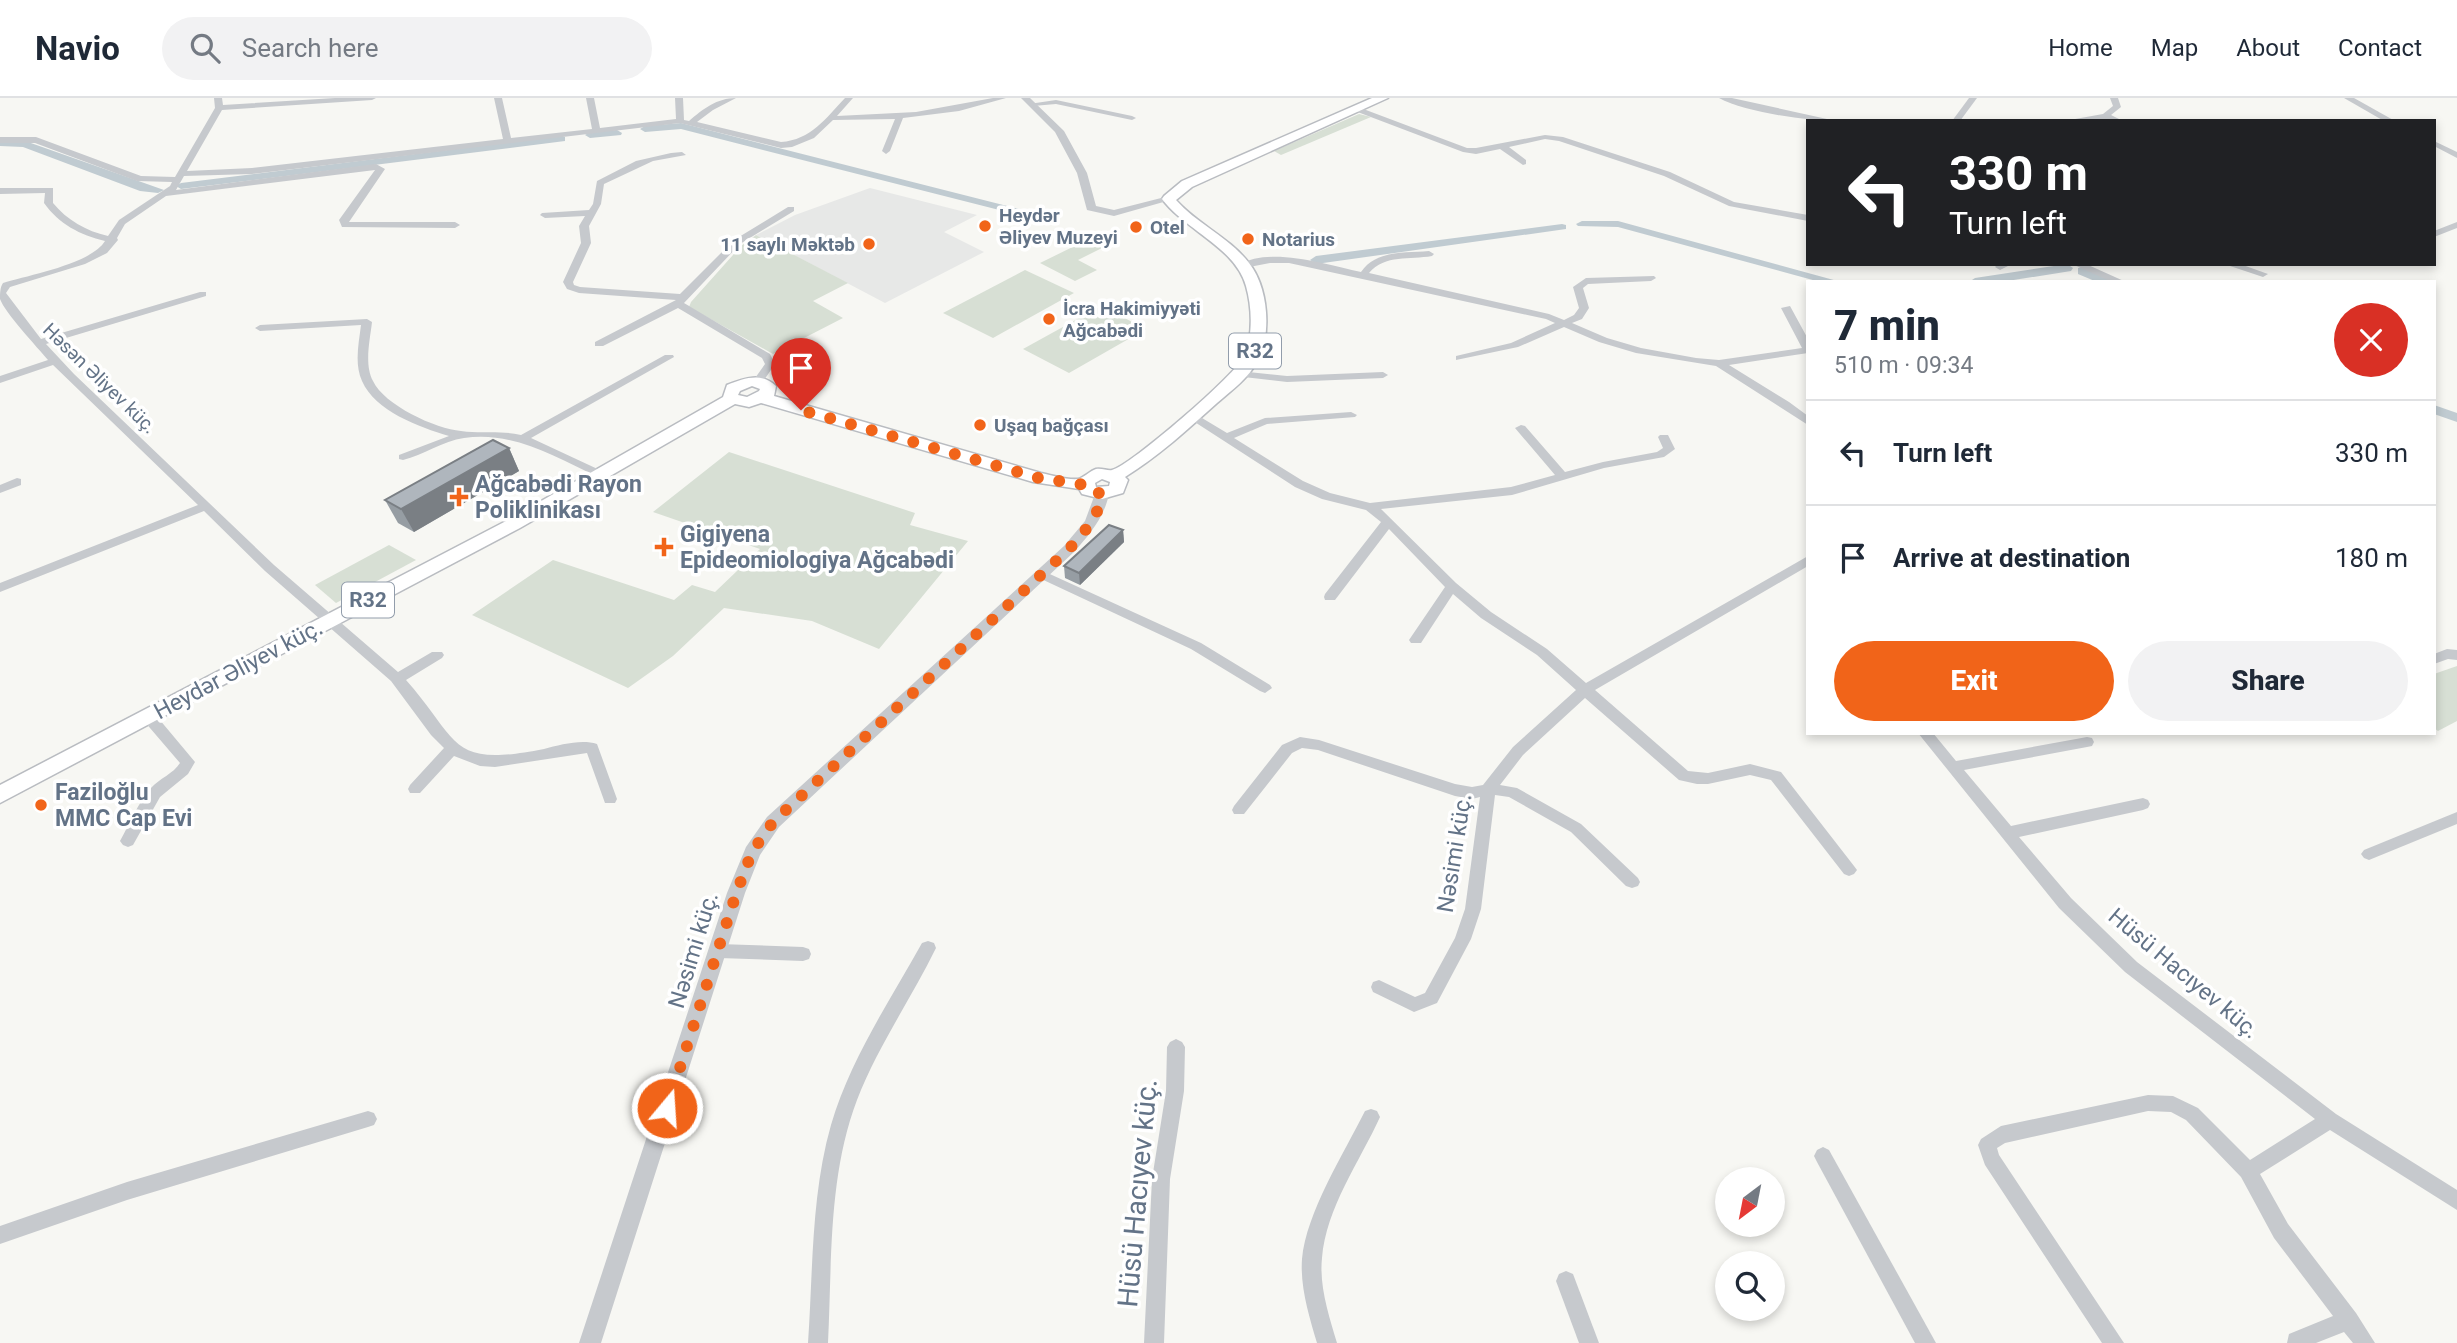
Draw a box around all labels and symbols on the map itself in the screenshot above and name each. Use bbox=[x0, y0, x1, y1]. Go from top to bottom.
place label: Heydər Əliyev Muzeyi bbox=[999, 204, 1118, 249]
place label: Otel bbox=[1150, 216, 1185, 239]
marker: Heydər Əliyev Muzeyi bbox=[977, 218, 993, 234]
marker: Otel bbox=[1128, 219, 1144, 235]
place label: Notarius bbox=[1262, 228, 1335, 251]
marker: Notarius bbox=[1240, 231, 1256, 247]
place label: 11 saylı Məktəb bbox=[720, 233, 855, 256]
marker: 11 saylı Məktəb bbox=[861, 236, 877, 252]
place label: İcra Hakimiyyəti Ağcabədi bbox=[1063, 297, 1201, 342]
marker: İcra Hakimiyyəti Ağcabədi bbox=[1041, 311, 1057, 327]
street label: Həsən Əliyev küç. bbox=[38, 318, 161, 438]
road number: R32 bbox=[1229, 334, 1281, 368]
pin bbox=[771, 338, 831, 410]
place label: Uşaq bağçası bbox=[994, 414, 1109, 437]
marker: Uşaq bağçası bbox=[972, 417, 988, 433]
place label: Ağcabədi Rayon Poliklinikası bbox=[475, 471, 642, 524]
marker: Ağcabədi Rayon Poliklinikası bbox=[449, 487, 469, 507]
place label: Gigiyena Epideomiologiya Ağcabədi bbox=[680, 521, 954, 574]
marker: Gigiyena Epideomiologiya Ağcabədi bbox=[654, 537, 674, 557]
road number: R32 bbox=[342, 582, 394, 618]
street label: Heydər Əliyev küç. bbox=[149, 614, 327, 725]
place label: Faziloğlu MMC Cap Evi bbox=[55, 779, 192, 832]
street label: Nəsimi küç. bbox=[1432, 792, 1477, 914]
marker: Faziloğlu MMC Cap Evi bbox=[33, 797, 49, 813]
street label: Nəsimi küç. bbox=[663, 889, 724, 1011]
street label: Hüsü Hacıyev küç. bbox=[2103, 903, 2264, 1044]
position arrow bbox=[630, 1071, 704, 1145]
street label: Hüsü Hacıyev küç. bbox=[1111, 1078, 1164, 1309]
north arrow bbox=[1715, 1167, 1785, 1237]

